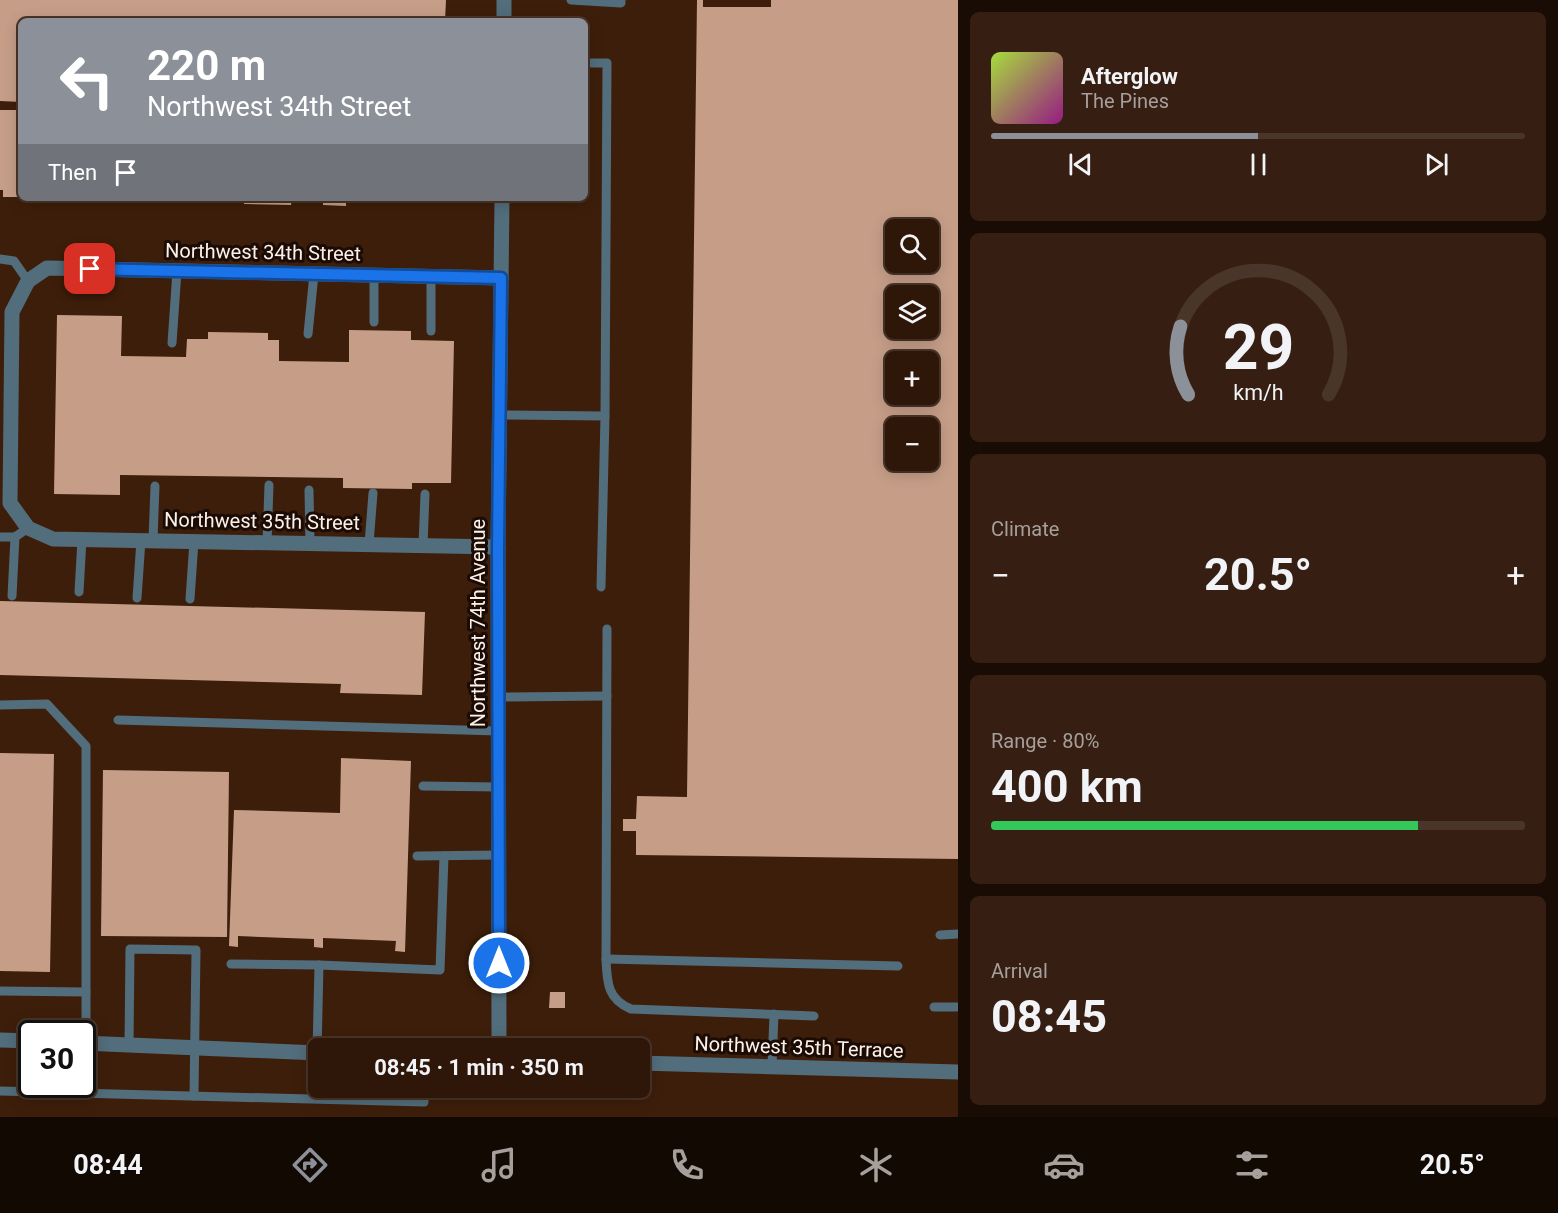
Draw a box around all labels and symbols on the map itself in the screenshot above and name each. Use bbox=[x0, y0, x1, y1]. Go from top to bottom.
street label: Northwest 34th Street bbox=[165, 238, 361, 266]
pin bbox=[64, 243, 115, 294]
street label: Northwest 35th Street bbox=[164, 507, 360, 535]
street label: Northwest 74th Avenue bbox=[466, 519, 490, 727]
position arrow bbox=[467, 931, 531, 995]
speed limit sign: 30 bbox=[18, 1020, 96, 1098]
street label: Northwest 35th Terrace bbox=[694, 1031, 904, 1063]

